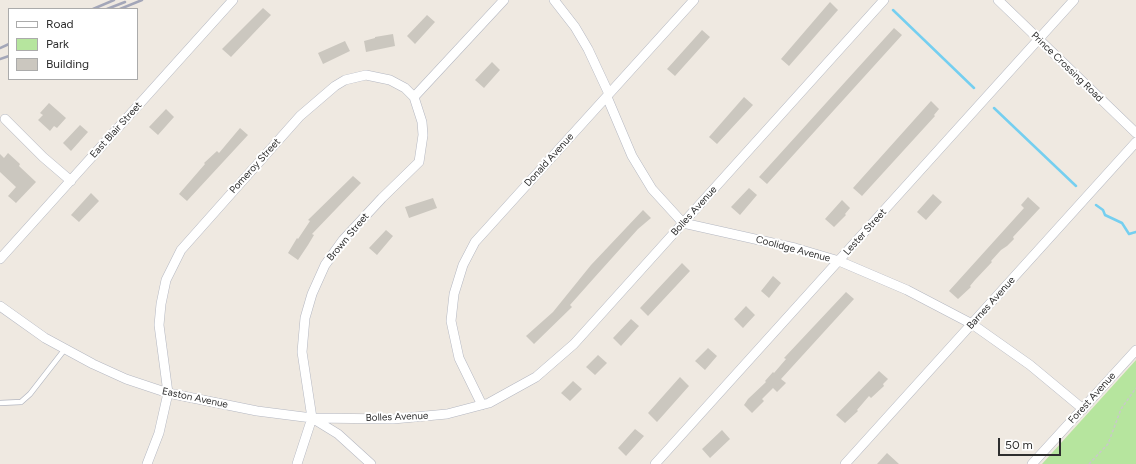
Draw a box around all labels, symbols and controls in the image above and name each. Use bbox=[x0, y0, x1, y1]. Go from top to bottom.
legend bbox=[8, 8, 138, 80]
text: Road bbox=[46, 17, 74, 31]
street label: Prince Crossing Road bbox=[1029, 30, 1105, 104]
text: Park bbox=[46, 37, 69, 51]
text: Building bbox=[46, 57, 89, 71]
street label: East Blair Street bbox=[88, 99, 144, 161]
street label: Donald Avenue bbox=[522, 131, 576, 189]
street label: Pomeroy Street bbox=[227, 136, 283, 196]
street label: Bolles Avenue bbox=[669, 184, 719, 238]
street label: Lester Street bbox=[841, 206, 889, 258]
street label: Brown Street bbox=[324, 211, 372, 263]
street label: Coolidge Avenue bbox=[754, 233, 832, 265]
street label: Barnes Avenue bbox=[964, 274, 1018, 332]
street label: Forest Avenue bbox=[1066, 370, 1118, 426]
street label: Easton Avenue bbox=[161, 385, 229, 411]
street label: Bolles Avenue bbox=[365, 410, 429, 424]
scale bar bbox=[1000, 430, 1063, 456]
text: 50 m bbox=[1005, 438, 1033, 452]

